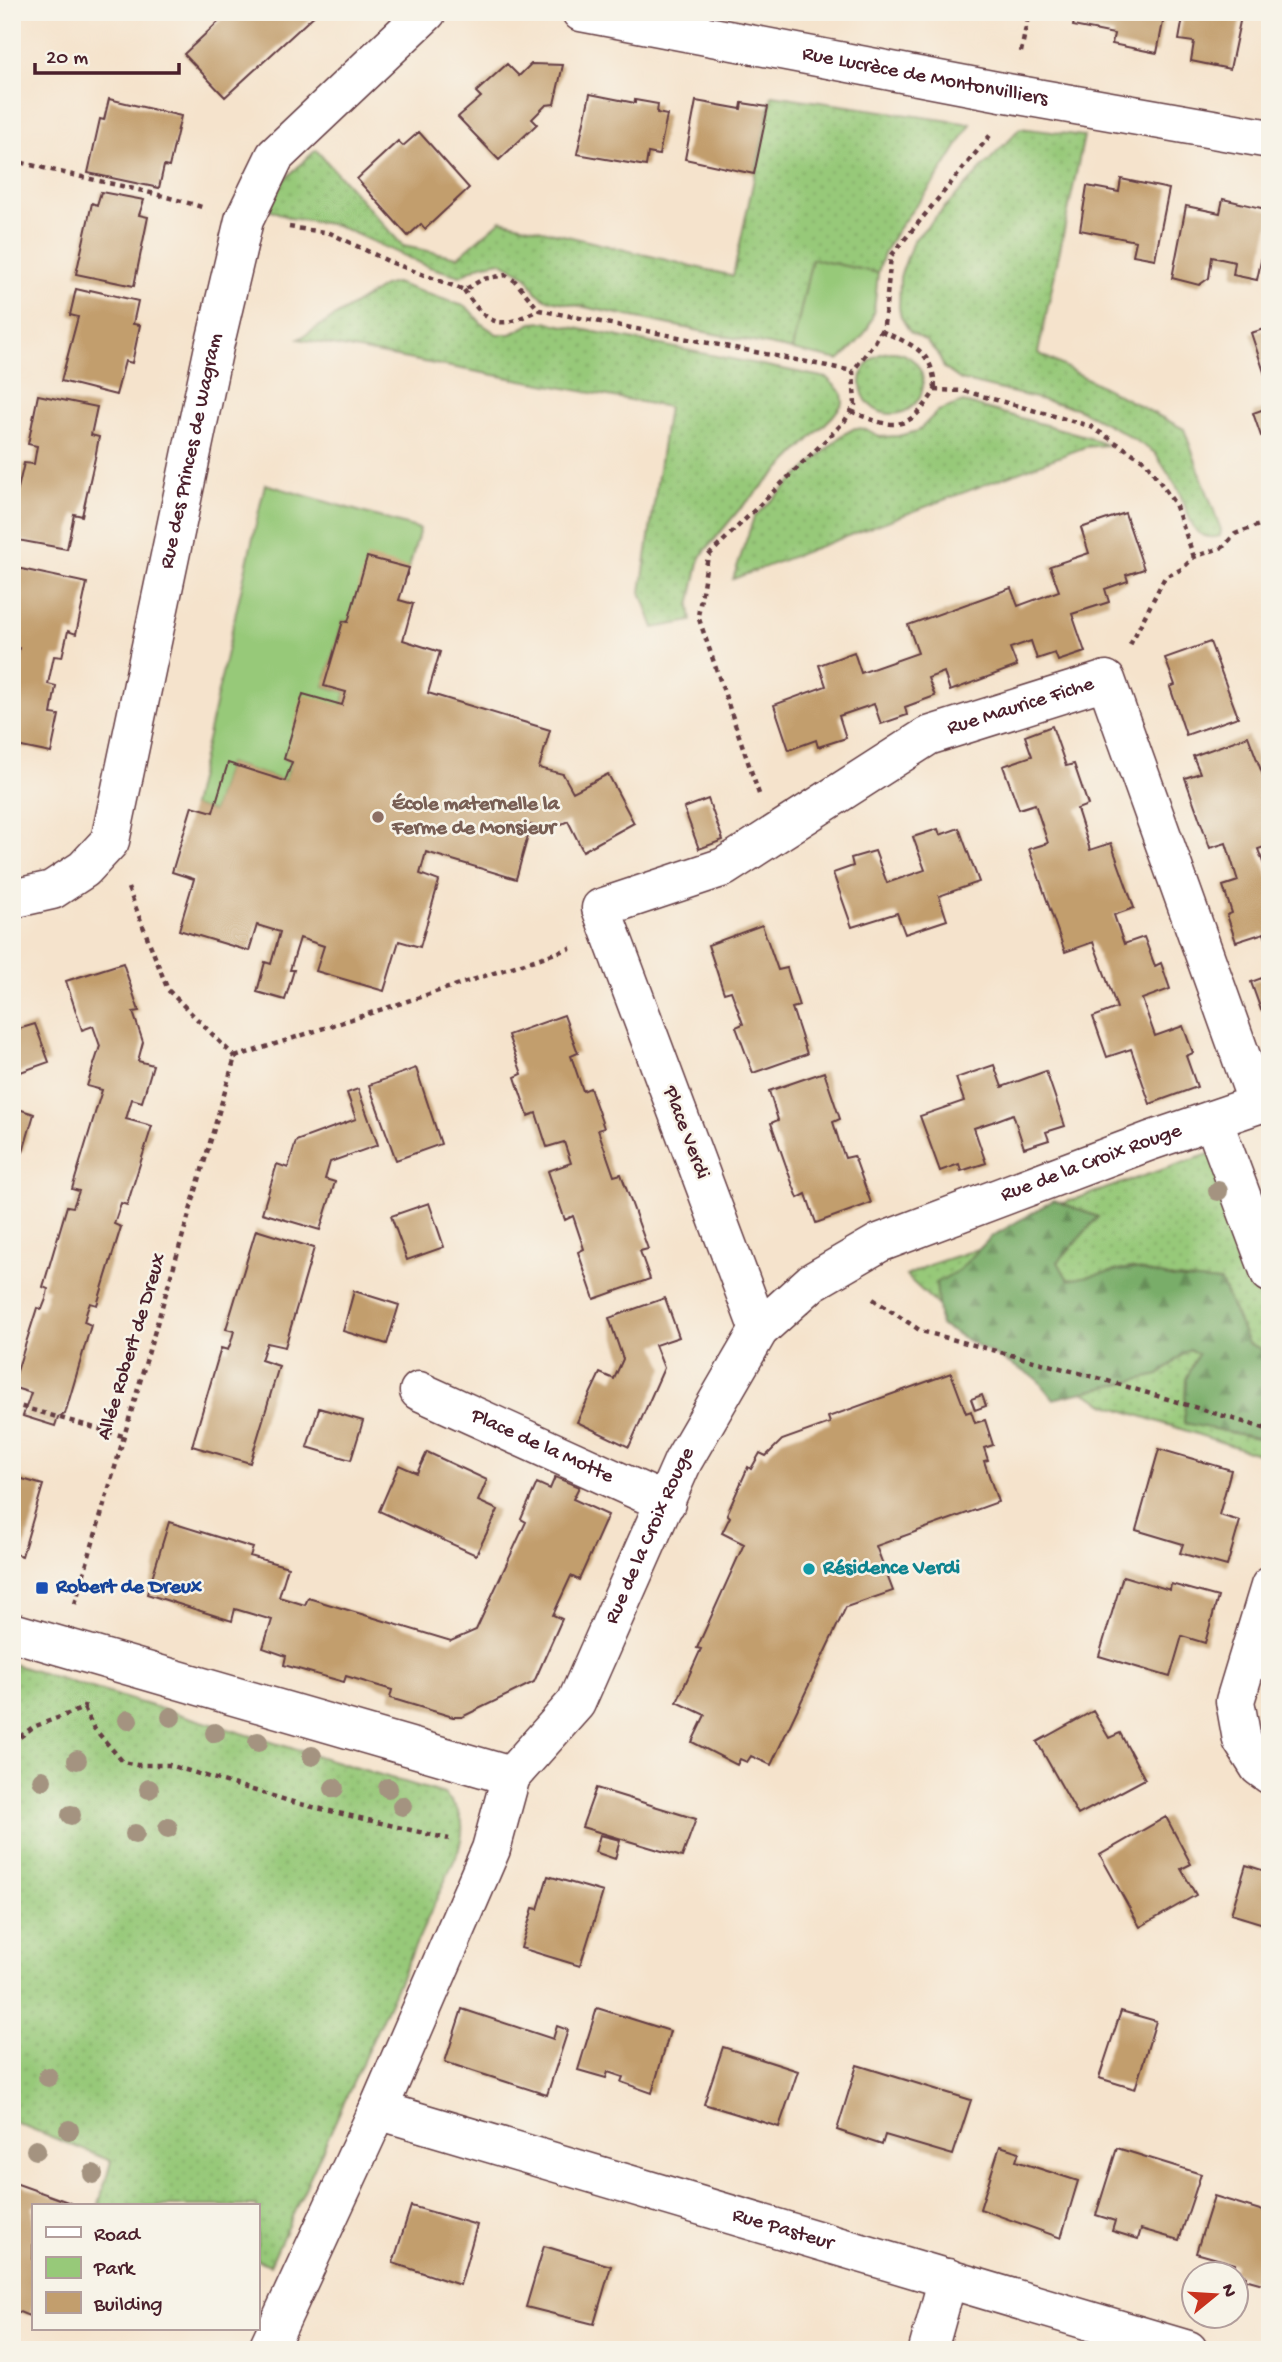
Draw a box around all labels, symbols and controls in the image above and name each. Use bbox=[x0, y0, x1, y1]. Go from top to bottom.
scale bar bbox=[35, 32, 178, 76]
street label: Rue Lucrèce de Montonvilliers bbox=[800, 42, 1051, 113]
text: 20 m bbox=[46, 47, 88, 72]
street label: Rue des Princes de Wagram bbox=[155, 330, 229, 571]
street label: Rue Maurice Fiche bbox=[944, 672, 1098, 742]
place label: École maternelle la Ferme de Monsieur bbox=[391, 793, 560, 842]
marker: École maternelle la Ferme de Monsieur bbox=[370, 809, 386, 825]
street label: Place Verdi bbox=[655, 1082, 714, 1183]
street label: Rue de la Croix Rouge bbox=[997, 1118, 1186, 1208]
street label: Allée Robert de Dreux bbox=[93, 1251, 173, 1443]
street label: Place de la Motte bbox=[466, 1403, 618, 1490]
street label: Rue de la Croix Rouge bbox=[600, 1442, 701, 1628]
place label: Résidence Verdi bbox=[822, 1557, 960, 1582]
marker: Résidence Verdi bbox=[801, 1561, 817, 1577]
place label: Robert de Dreux bbox=[55, 1576, 203, 1601]
marker: Robert de Dreux bbox=[34, 1580, 50, 1596]
street label: Rue Pasteur bbox=[729, 2203, 838, 2257]
legend bbox=[32, 2204, 259, 2330]
text: Road bbox=[94, 2224, 142, 2249]
text: Park bbox=[93, 2258, 137, 2283]
north arrow bbox=[1180, 2260, 1250, 2330]
text: N bbox=[1215, 2281, 1241, 2300]
text: Building bbox=[93, 2294, 163, 2319]

